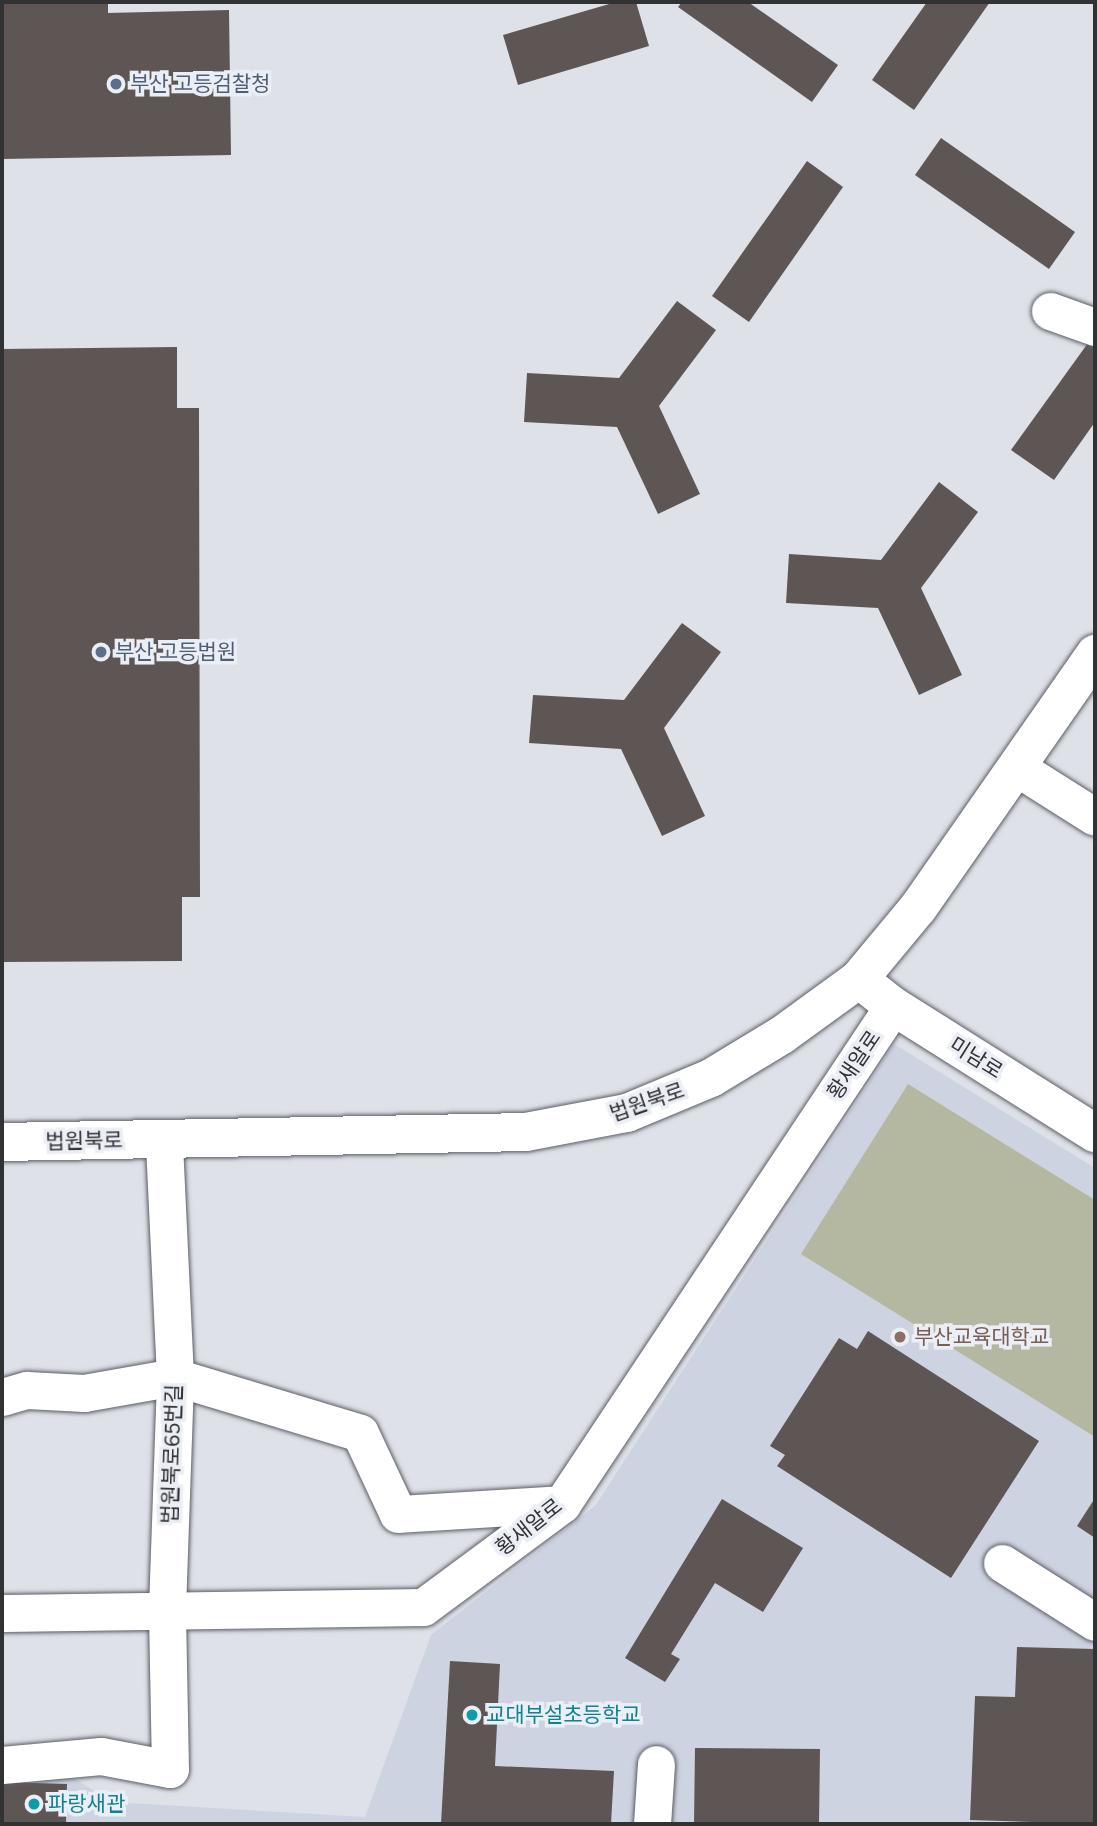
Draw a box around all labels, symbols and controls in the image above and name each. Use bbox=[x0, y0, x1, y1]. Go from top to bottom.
place label: 부산 고등검찰청 bbox=[130, 71, 270, 97]
marker: 부산 고등검찰청 bbox=[108, 76, 124, 92]
place label: 부산 고등법원 bbox=[115, 639, 236, 665]
marker: 부산 고등법원 bbox=[93, 644, 109, 660]
street label: 황새알로 bbox=[822, 1026, 886, 1104]
street label: 미남로 bbox=[945, 1032, 1007, 1084]
street label: 법원북로 bbox=[606, 1078, 688, 1126]
street label: 법원북로 bbox=[45, 1128, 123, 1154]
place label: 부산교육대학교 bbox=[914, 1324, 1049, 1350]
marker: 부산교육대학교 bbox=[892, 1329, 908, 1345]
street label: 법원북로65번길 bbox=[157, 1384, 187, 1524]
street label: 황새알로 bbox=[491, 1493, 567, 1561]
place label: 교대부설초등학교 bbox=[486, 1702, 641, 1728]
marker: 교대부설초등학교 bbox=[464, 1707, 480, 1723]
place label: 파랑새관 bbox=[48, 1791, 125, 1817]
marker: 파랑새관 bbox=[26, 1796, 42, 1812]

